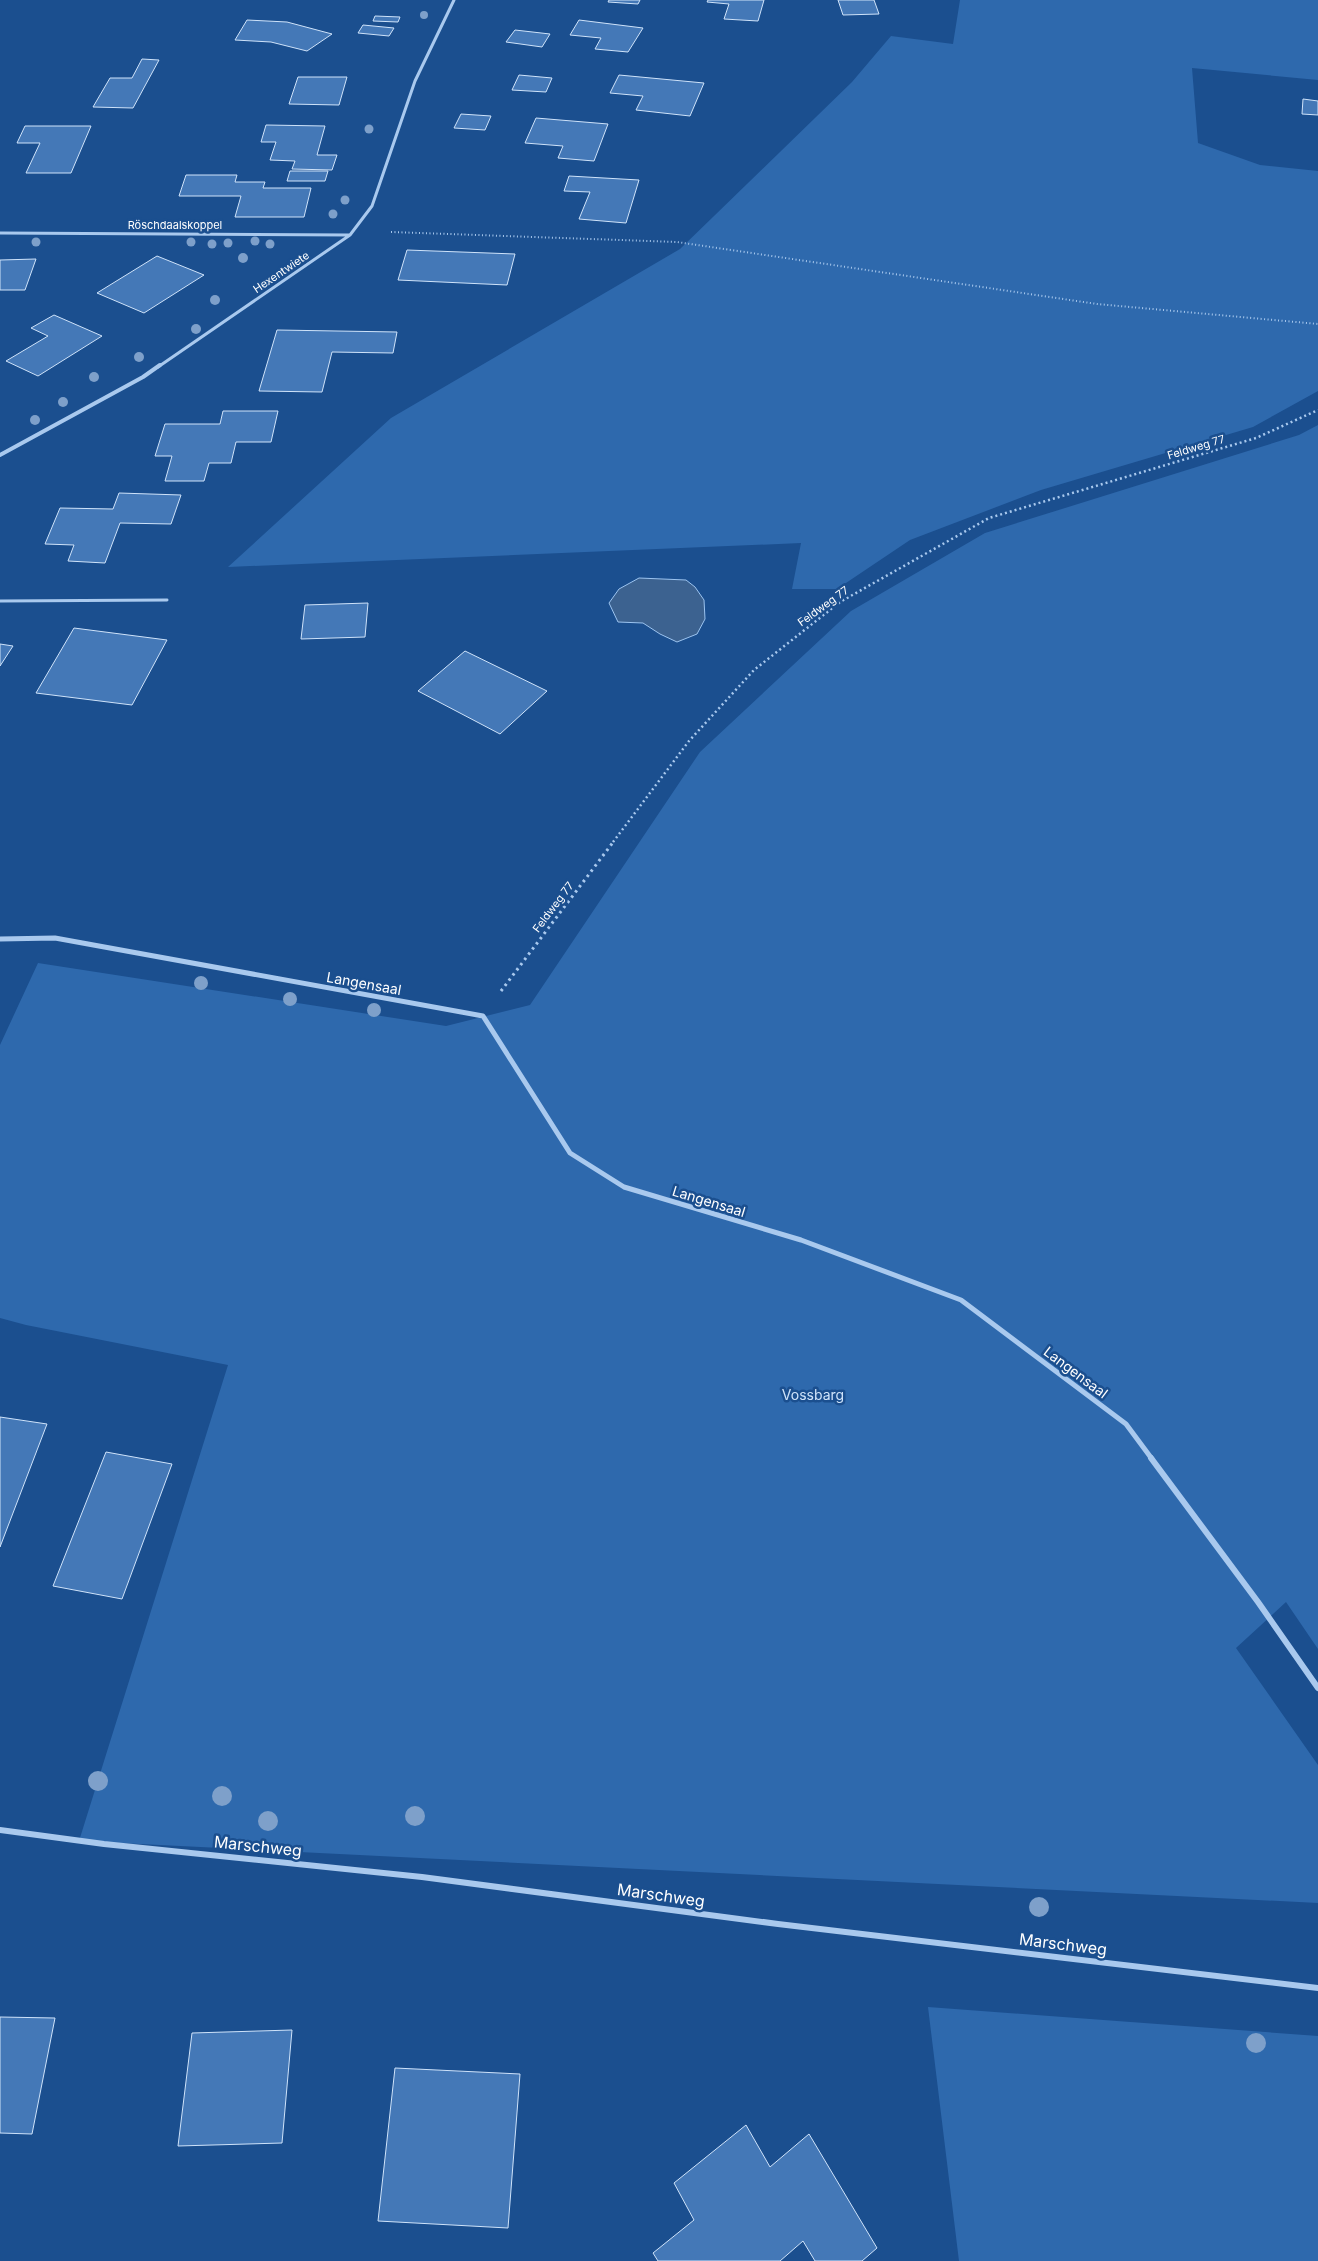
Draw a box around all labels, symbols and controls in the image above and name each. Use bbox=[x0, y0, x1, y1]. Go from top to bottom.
street label: Röschdaalskoppel bbox=[128, 218, 222, 232]
street label: Hexentwiete bbox=[250, 248, 312, 296]
street label: Feldweg 77 bbox=[1165, 432, 1227, 462]
street label: Feldweg 77 bbox=[795, 583, 851, 629]
street label: Feldweg 77 bbox=[529, 879, 577, 935]
street label: Langensaal bbox=[325, 968, 403, 998]
street label: Langensaal bbox=[670, 1182, 748, 1220]
street label: Langensaal bbox=[1041, 1342, 1111, 1402]
park label: Vossbarg bbox=[782, 1386, 844, 1403]
street label: Marschweg bbox=[213, 1831, 303, 1861]
street label: Marschweg bbox=[616, 1879, 706, 1911]
street label: Marschweg bbox=[1018, 1929, 1108, 1959]

